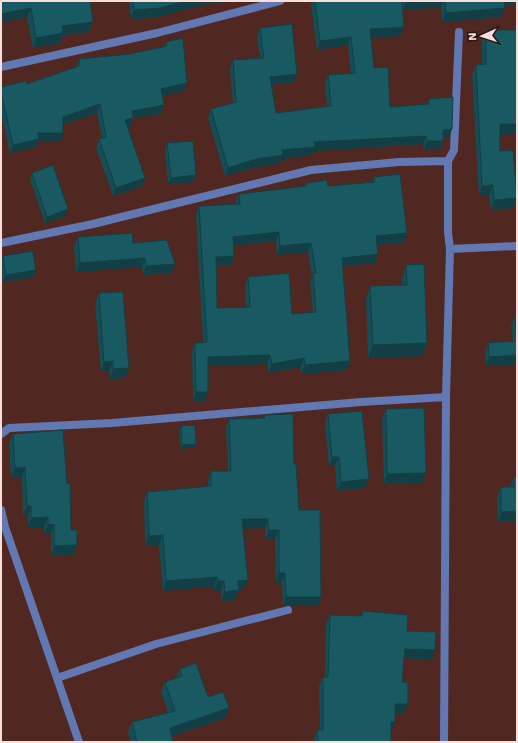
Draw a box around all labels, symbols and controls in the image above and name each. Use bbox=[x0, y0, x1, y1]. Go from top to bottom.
north arrow bbox=[462, 16, 502, 56]
text: N bbox=[466, 32, 479, 41]

